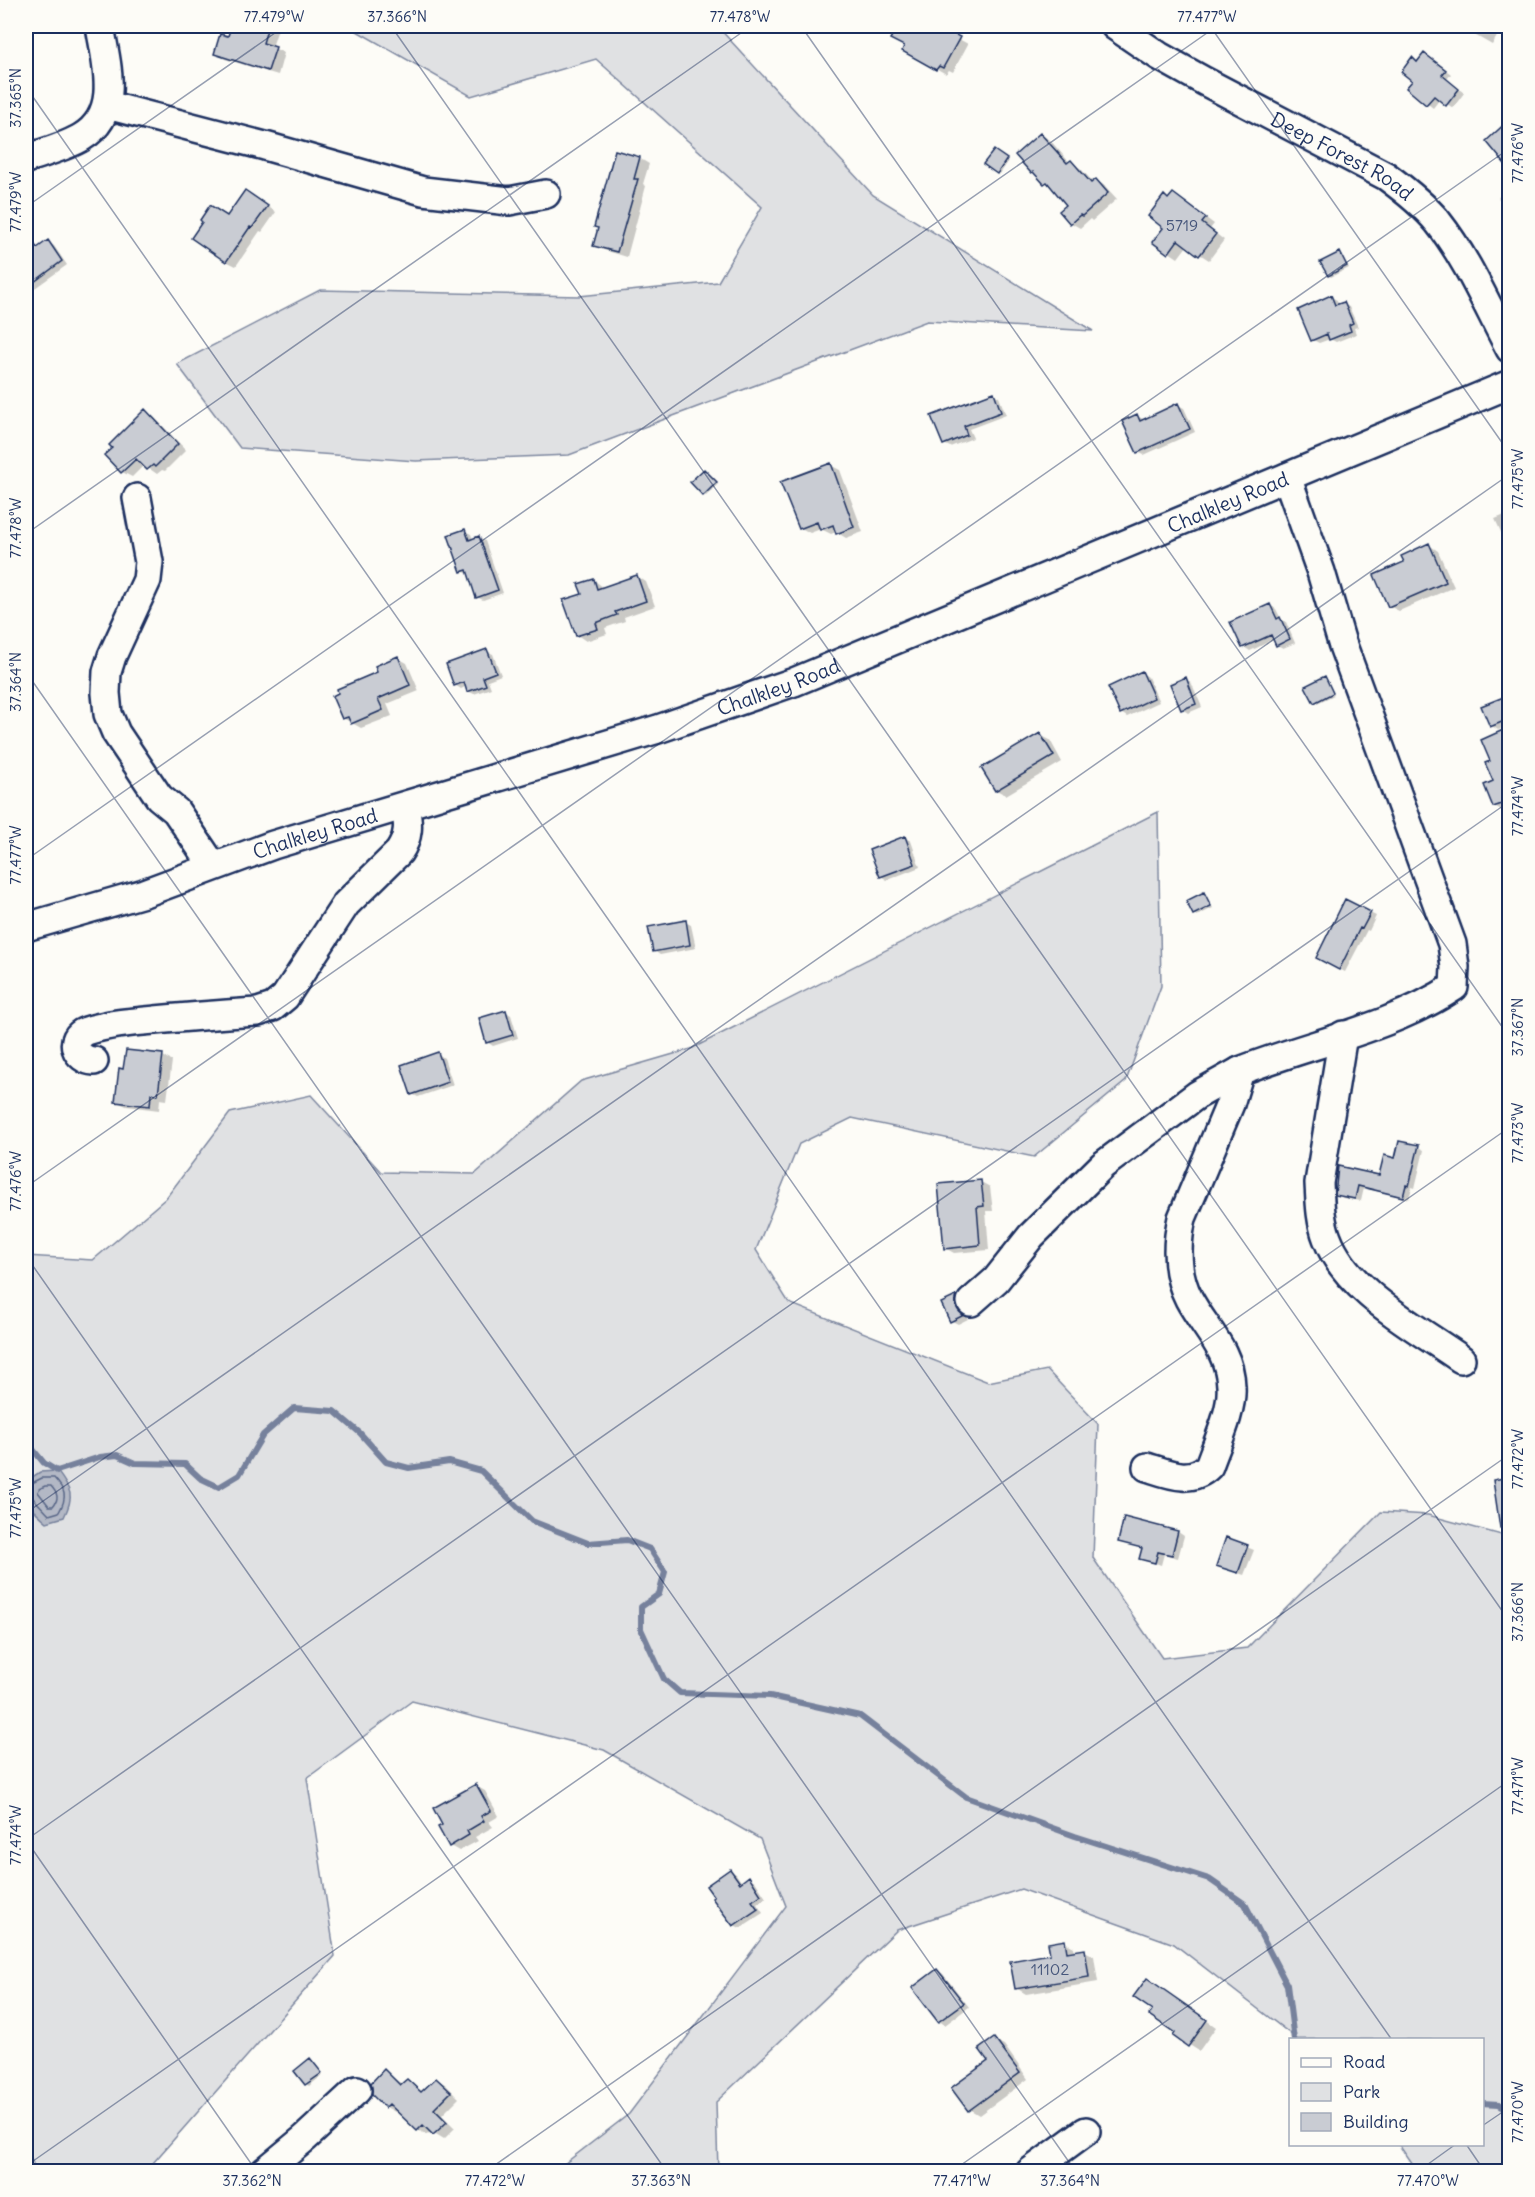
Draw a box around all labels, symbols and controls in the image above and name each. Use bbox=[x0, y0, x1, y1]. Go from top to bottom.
text: 77.479°W bbox=[244, 7, 305, 26]
text: 37.366°N bbox=[367, 7, 427, 26]
text: 77.478°W bbox=[710, 7, 771, 26]
text: 77.477°W bbox=[1177, 7, 1237, 26]
text: 37.365°N bbox=[6, 68, 25, 128]
street label: Deep Forest Road bbox=[1267, 106, 1419, 205]
text: 77.476°W bbox=[1508, 122, 1527, 183]
text: 77.479°W bbox=[6, 171, 25, 232]
house number: 5719 bbox=[1166, 215, 1198, 235]
text: 77.475°W bbox=[1508, 448, 1527, 509]
street label: Chalkley Road bbox=[1163, 465, 1292, 538]
text: 77.478°W bbox=[6, 497, 25, 558]
text: 37.364°N bbox=[6, 652, 25, 712]
street label: Chalkley Road bbox=[713, 652, 843, 720]
text: 77.474°W bbox=[1508, 775, 1527, 836]
street label: Chalkley Road bbox=[249, 802, 380, 864]
text: 77.477°W bbox=[6, 825, 25, 885]
text: 37.367°N bbox=[1508, 998, 1527, 1056]
text: 77.473°W bbox=[1508, 1102, 1527, 1163]
text: 77.476°W bbox=[6, 1150, 25, 1211]
text: 77.472°W bbox=[1508, 1429, 1527, 1489]
text: 77.475°W bbox=[6, 1477, 25, 1538]
text: 37.366°N bbox=[1508, 1582, 1527, 1642]
text: 77.471°W bbox=[1508, 1757, 1527, 1815]
text: 77.474°W bbox=[6, 1804, 25, 1865]
house number: 11102 bbox=[1031, 1959, 1069, 1979]
legend bbox=[1289, 2038, 1484, 2146]
text: Road bbox=[1343, 2050, 1386, 2073]
text: Park bbox=[1343, 2080, 1380, 2103]
text: 77.470°W bbox=[1508, 2081, 1527, 2143]
text: Building bbox=[1343, 2110, 1408, 2133]
text: 37.362°N bbox=[222, 2171, 282, 2190]
text: 77.472°W bbox=[465, 2171, 525, 2190]
text: 37.363°N bbox=[631, 2171, 691, 2190]
text: 77.471°W bbox=[933, 2171, 991, 2190]
text: 37.364°N bbox=[1040, 2171, 1100, 2190]
text: 77.470°W bbox=[1397, 2171, 1459, 2190]

